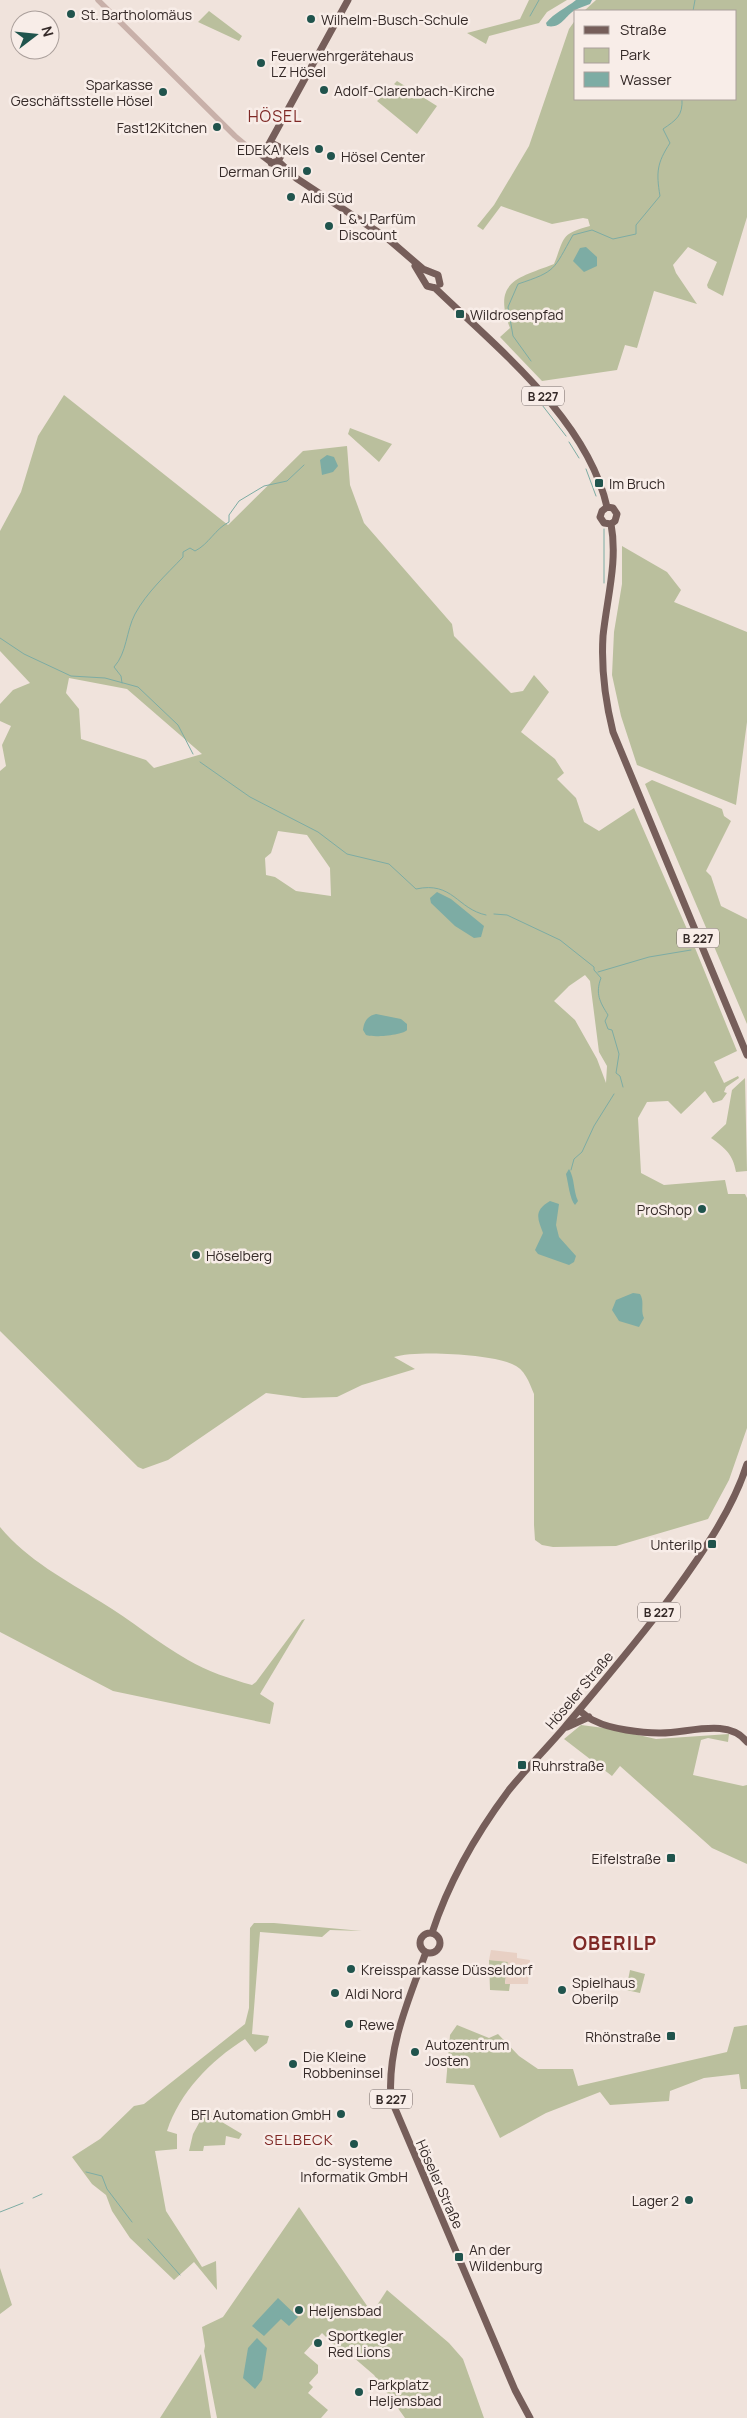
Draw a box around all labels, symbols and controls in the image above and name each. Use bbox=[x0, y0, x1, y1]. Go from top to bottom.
place label: St. Bartholomäus bbox=[81, 5, 192, 24]
marker: St. Bartholomäus bbox=[65, 8, 77, 20]
north arrow bbox=[10, 10, 60, 60]
place label: Wilhelm-Busch-Schule bbox=[321, 10, 469, 29]
legend bbox=[574, 10, 737, 100]
marker: Wilhelm-Busch-Schule bbox=[305, 13, 317, 25]
text: Straße bbox=[620, 19, 667, 40]
text: N bbox=[37, 24, 58, 39]
text: Park bbox=[620, 44, 650, 65]
place label: Feuerwehrgerätehaus LZ Hösel bbox=[271, 46, 414, 81]
marker: Feuerwehrgerätehaus LZ Hösel bbox=[255, 57, 267, 69]
text: Wasser bbox=[620, 69, 672, 90]
place label: Sparkasse Geschäftsstelle Hösel bbox=[11, 75, 153, 110]
place label: Adolf-Clarenbach-Kirche bbox=[334, 81, 495, 100]
marker: Adolf-Clarenbach-Kirche bbox=[318, 84, 330, 96]
marker: Sparkasse Geschäftsstelle Hösel bbox=[157, 86, 169, 98]
district label: HÖSEL bbox=[248, 105, 302, 127]
place label: Fast12Kitchen bbox=[117, 118, 207, 137]
marker: Fast12Kitchen bbox=[211, 121, 223, 133]
place label: EDEKA Kels bbox=[237, 140, 309, 159]
marker: EDEKA Kels bbox=[313, 143, 325, 155]
place label: Hösel Center bbox=[341, 147, 425, 166]
marker: Hösel Center bbox=[325, 150, 337, 162]
place label: Derman Grill bbox=[219, 162, 297, 181]
marker: Derman Grill bbox=[301, 165, 313, 177]
place label: Aldi Süd bbox=[301, 188, 353, 207]
marker: Aldi Süd bbox=[285, 191, 297, 203]
place label: L & J Parfüm Discount bbox=[339, 209, 416, 244]
marker: L & J Parfüm Discount bbox=[323, 220, 335, 232]
place label: Wildrosenpfad bbox=[470, 305, 564, 324]
marker: Wildrosenpfad bbox=[454, 308, 466, 320]
road number: B 227 bbox=[522, 386, 564, 406]
place label: Im Bruch bbox=[609, 474, 665, 493]
marker: Im Bruch bbox=[593, 477, 605, 489]
road number: B 227 bbox=[677, 928, 719, 948]
place label: ProShop bbox=[637, 1200, 692, 1219]
marker: ProShop bbox=[696, 1203, 708, 1215]
place label: Höselberg bbox=[206, 1246, 272, 1265]
marker: Höselberg bbox=[190, 1249, 202, 1261]
place label: Unterilp bbox=[650, 1535, 702, 1554]
marker: Unterilp bbox=[706, 1538, 718, 1550]
road number: B 227 bbox=[638, 1602, 680, 1621]
street label: Höseler Straße bbox=[541, 1647, 617, 1733]
place label: Ruhrstraße bbox=[532, 1756, 604, 1775]
marker: Ruhrstraße bbox=[516, 1759, 528, 1771]
place label: Eifelstraße bbox=[592, 1849, 661, 1868]
marker: Eifelstraße bbox=[665, 1852, 677, 1864]
district label: OBERILP bbox=[573, 1930, 657, 1956]
place label: Kreissparkasse Düsseldorf bbox=[361, 1960, 532, 1979]
marker: Kreissparkasse Düsseldorf bbox=[345, 1963, 357, 1975]
place label: Spielhaus Oberilp bbox=[572, 1973, 635, 2008]
place label: Aldi Nord bbox=[345, 1984, 403, 2003]
marker: Spielhaus Oberilp bbox=[556, 1984, 568, 1996]
marker: Aldi Nord bbox=[329, 1987, 341, 1999]
place label: Rewe bbox=[359, 2015, 394, 2034]
marker: Rewe bbox=[343, 2018, 355, 2030]
place label: Rhönstraße bbox=[585, 2027, 661, 2046]
marker: Rhönstraße bbox=[665, 2030, 677, 2042]
place label: Autozentrum Josten bbox=[425, 2035, 510, 2070]
marker: Autozentrum Josten bbox=[409, 2046, 421, 2058]
place label: Die Kleine Robbeninsel bbox=[303, 2047, 383, 2082]
marker: Die Kleine Robbeninsel bbox=[287, 2058, 299, 2070]
road number: B 227 bbox=[370, 2090, 412, 2108]
place label: BFI Automation GmbH bbox=[191, 2105, 331, 2124]
marker: BFI Automation GmbH bbox=[335, 2108, 347, 2120]
district label: SELBECK bbox=[264, 2129, 334, 2150]
street label: Höseler Straße bbox=[412, 2136, 468, 2232]
marker: dc-systeme Informatik GmbH bbox=[348, 2138, 360, 2150]
place label: dc-systeme Informatik GmbH bbox=[300, 2151, 408, 2186]
place label: Lager 2 bbox=[632, 2191, 679, 2210]
marker: Lager 2 bbox=[683, 2194, 695, 2206]
place label: An der Wildenburg bbox=[469, 2240, 543, 2275]
marker: An der Wildenburg bbox=[453, 2251, 465, 2263]
place label: Heljensbad bbox=[309, 2301, 382, 2320]
marker: Heljensbad bbox=[293, 2304, 305, 2316]
place label: Sportkegler Red Lions bbox=[328, 2326, 404, 2361]
marker: Sportkegler Red Lions bbox=[312, 2337, 324, 2349]
place label: Parkplatz Heljensbad bbox=[369, 2375, 442, 2410]
marker: Parkplatz Heljensbad bbox=[353, 2386, 365, 2398]

